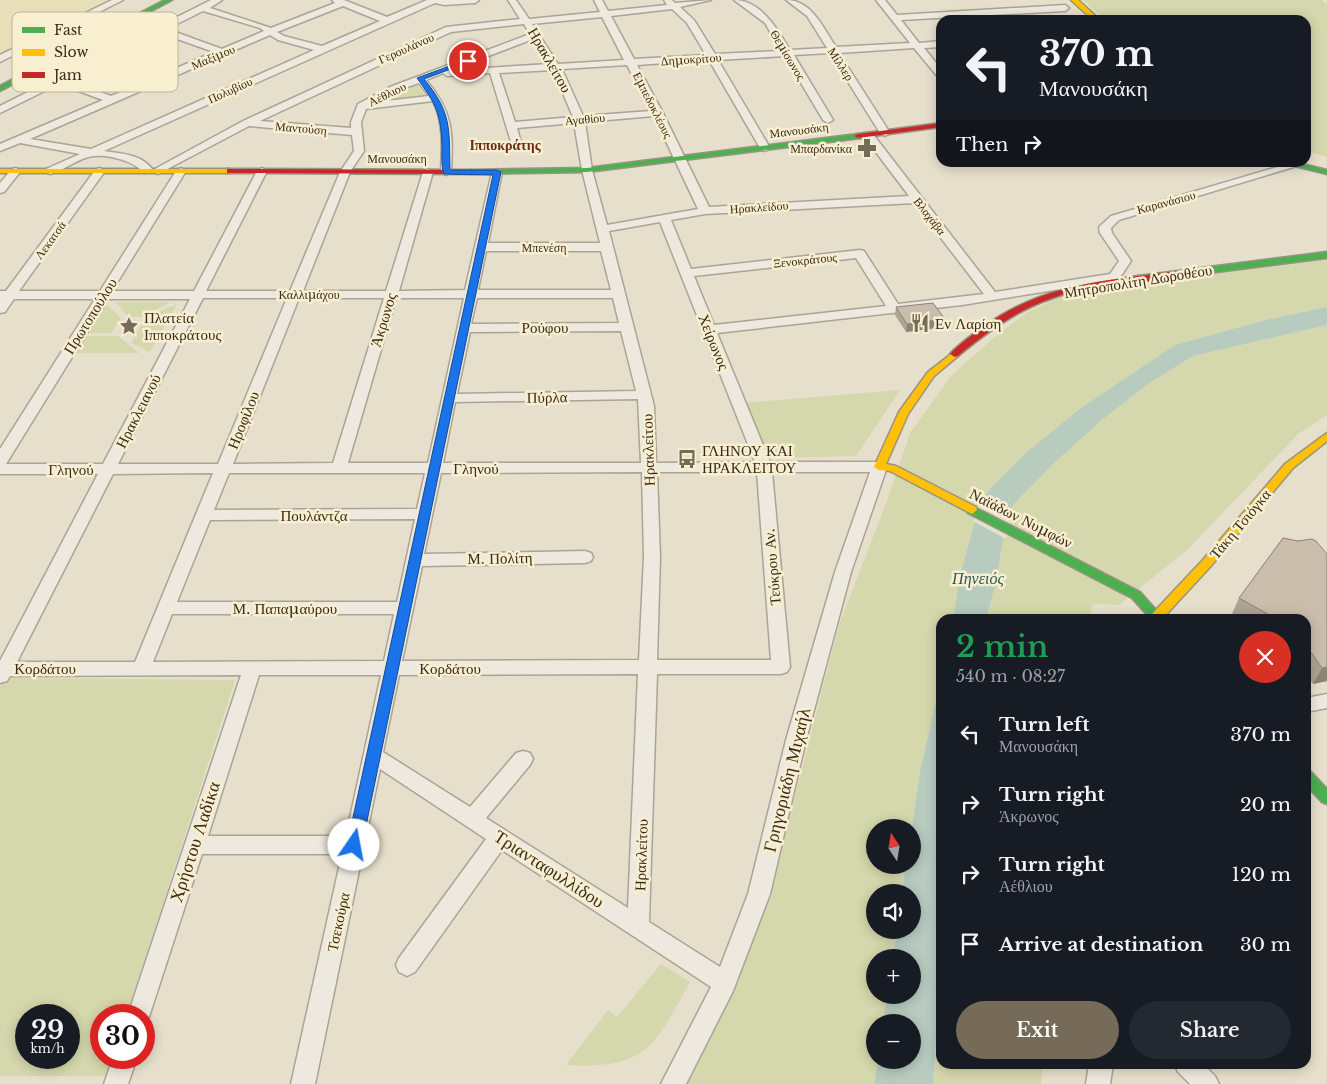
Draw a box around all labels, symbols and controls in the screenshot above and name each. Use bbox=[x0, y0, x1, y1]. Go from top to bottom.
legend bbox=[12, 12, 178, 92]
text: Fast bbox=[54, 21, 83, 39]
street label: Ηρακλείτου bbox=[524, 24, 576, 96]
street label: Θεμίσωνος bbox=[767, 27, 809, 83]
street label: Γερουλάνου bbox=[376, 29, 436, 67]
text: 370 m bbox=[1039, 32, 1154, 75]
icon: left bbox=[956, 35, 1021, 100]
pin bbox=[447, 40, 489, 82]
street label: Μαξίμου bbox=[189, 41, 237, 73]
text: Slow bbox=[54, 43, 88, 61]
street label: Μίλλερ bbox=[825, 45, 857, 83]
icon: arrive bbox=[454, 47, 482, 75]
street label: Δημοκρίτου bbox=[660, 49, 722, 69]
text: Jam bbox=[52, 66, 82, 84]
street label: Εμπεδοκλέους bbox=[630, 69, 676, 141]
street label: Πολυβίου bbox=[205, 73, 255, 107]
text: Μανουσάκη bbox=[1039, 75, 1148, 102]
street label: Αέθλιου bbox=[366, 78, 408, 110]
street label: Αγαθίου bbox=[564, 110, 606, 128]
street label: Μαντούση bbox=[274, 118, 328, 138]
street label: Μανουσάκη bbox=[769, 119, 829, 141]
icon: right bbox=[1018, 130, 1046, 158]
text: Then bbox=[956, 133, 1008, 156]
district label: Ιπποκράτης bbox=[469, 136, 542, 154]
pharmacy icon: Μπαρδανίκα bbox=[856, 137, 878, 159]
place label: Μπαρδανίκα bbox=[790, 141, 853, 156]
street label: Μανουσάκη bbox=[367, 151, 427, 166]
street label: Καρανάσιου bbox=[1135, 187, 1197, 217]
street label: Βλαχάβα bbox=[911, 194, 950, 238]
street label: Ηρακλείδου bbox=[729, 197, 789, 217]
street label: Λεκατσά bbox=[31, 217, 69, 262]
street label: Μπενέση bbox=[522, 240, 566, 255]
street label: Ξενοκράτους bbox=[772, 249, 838, 271]
street label: Μητροπολίτη Δωροθέου bbox=[1063, 260, 1213, 302]
street label: Πρωτοπούλου bbox=[59, 274, 121, 358]
street label: Καλλιμάχου bbox=[278, 287, 340, 302]
street label: Άκρωνος bbox=[366, 290, 400, 350]
place label: Πλατεία Ιπποκράτους bbox=[144, 308, 221, 344]
street label: Χείρωνος bbox=[694, 311, 734, 373]
restaurant icon: Εν Λαρίση bbox=[909, 312, 931, 334]
place label: Εν Λαρίση bbox=[935, 314, 1002, 333]
place icon: Πλατεία Ιπποκράτους bbox=[118, 315, 140, 337]
street label: Ρούφου bbox=[522, 318, 568, 337]
street label: Ηρακλειανού bbox=[111, 371, 165, 451]
street label: Πύρλα bbox=[526, 387, 568, 407]
street label: Ηροφίλου bbox=[223, 388, 263, 452]
street label: Ηρακλείτου bbox=[637, 414, 659, 486]
place label: ΓΛΗΝΟΥ ΚΑΙ ΗΡΑΚΛΕΙΤΟΥ bbox=[702, 441, 796, 477]
bus stop icon: ΓΛΗΝΟΥ ΚΑΙ ΗΡΑΚΛΕΙΤΟΥ bbox=[676, 448, 698, 470]
street label: Γληνού bbox=[453, 459, 499, 478]
street label: Γληνού bbox=[48, 460, 94, 479]
street label: Ναϊάδων Νυμφών bbox=[966, 484, 1076, 552]
street label: Τάκη Τσιόγκα bbox=[1205, 485, 1275, 563]
street label: Πουλάντζα bbox=[280, 506, 348, 525]
street label: Τεύκρου Αν. bbox=[759, 528, 785, 606]
street label: Μ. Πολίτη bbox=[467, 548, 533, 568]
water label: Πηνειός bbox=[951, 568, 1004, 588]
street label: Μ. Παπαμαύρου bbox=[233, 599, 337, 618]
text: 2 min bbox=[956, 628, 1048, 665]
button: close bbox=[1239, 631, 1291, 683]
street label: Κορδάτου bbox=[14, 659, 76, 678]
street label: Κορδάτου bbox=[419, 659, 481, 678]
text: 540 m · 08:27 bbox=[956, 666, 1065, 686]
street label: Γρηγοριάδη Μιχαήλ bbox=[758, 705, 816, 855]
text: Turn left bbox=[999, 713, 1090, 736]
icon: left bbox=[956, 720, 984, 748]
text: 370 m bbox=[1230, 723, 1291, 746]
text: Μανουσάκη bbox=[999, 736, 1078, 756]
street label: Χρήστου Λαδίκα bbox=[165, 778, 225, 905]
text: Turn right bbox=[999, 783, 1105, 806]
icon: right bbox=[956, 790, 984, 818]
text: 20 m bbox=[1240, 793, 1291, 816]
text: Άκρωνος bbox=[999, 806, 1059, 826]
position arrow bbox=[327, 818, 379, 870]
street label: Ηρακλείτου bbox=[630, 819, 652, 891]
north arrow bbox=[866, 819, 921, 874]
map controls bbox=[866, 819, 921, 1069]
street label: Τριανταφυλλίδου bbox=[490, 825, 608, 913]
text: Turn right bbox=[999, 853, 1105, 876]
icon: right bbox=[956, 860, 984, 888]
text: 120 m bbox=[1231, 863, 1291, 886]
text: Αέθλιου bbox=[999, 876, 1053, 896]
button: sound bbox=[866, 884, 921, 939]
street label: Τσεκούρα bbox=[322, 891, 354, 953]
icon: arrive bbox=[956, 930, 984, 958]
text: Arrive at destination bbox=[999, 933, 1203, 956]
text: 30 m bbox=[1240, 933, 1291, 956]
button: + bbox=[866, 949, 921, 1004]
button: Exit bbox=[956, 1001, 1119, 1059]
button: Share bbox=[1129, 1001, 1291, 1059]
speed limit sign: 30 bbox=[90, 1004, 155, 1069]
button: − bbox=[866, 1014, 921, 1069]
text: 29 bbox=[31, 1015, 64, 1046]
text: km/h bbox=[30, 1041, 65, 1056]

